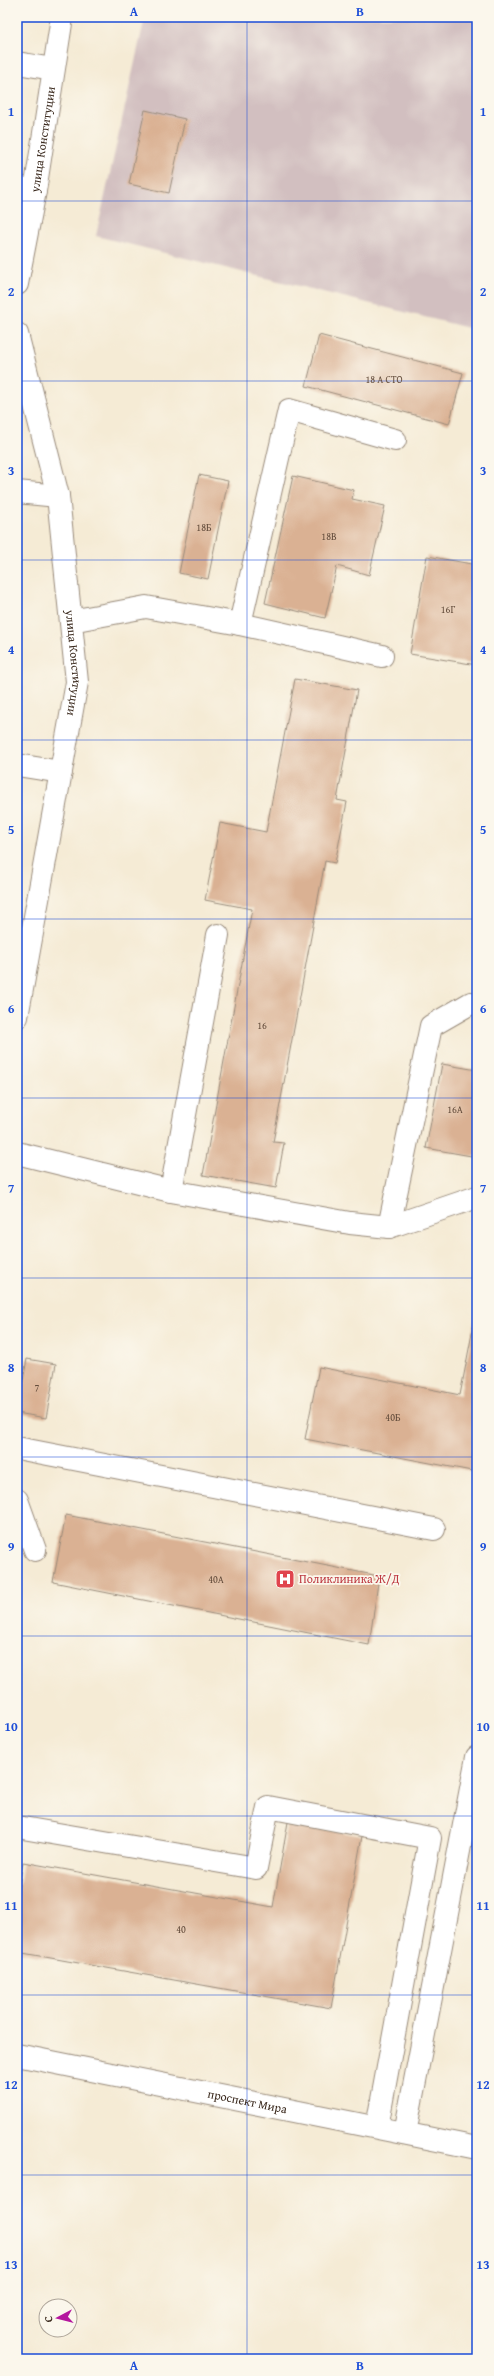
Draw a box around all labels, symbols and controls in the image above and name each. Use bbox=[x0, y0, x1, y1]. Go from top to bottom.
text: A bbox=[130, 2, 139, 21]
text: B bbox=[356, 2, 364, 21]
street label: улица Конституции bbox=[26, 85, 59, 194]
text: 1 bbox=[8, 102, 14, 121]
text: 1 bbox=[480, 102, 486, 121]
text: 2 bbox=[8, 282, 15, 301]
text: 2 bbox=[480, 282, 487, 301]
house number: 18 А СТО bbox=[365, 372, 403, 387]
text: 3 bbox=[8, 461, 14, 480]
text: 3 bbox=[480, 461, 486, 480]
house number: 18Б bbox=[196, 520, 212, 535]
house number: 18В bbox=[321, 529, 337, 544]
house number: 16Г bbox=[441, 602, 455, 617]
street label: улица Конституции bbox=[62, 608, 86, 717]
text: 4 bbox=[8, 640, 15, 659]
text: 4 bbox=[480, 640, 487, 659]
text: 5 bbox=[8, 820, 15, 839]
text: 5 bbox=[480, 820, 487, 839]
text: 6 bbox=[8, 999, 15, 1018]
text: 6 bbox=[480, 999, 487, 1018]
house number: 16 bbox=[257, 1018, 267, 1033]
house number: 16А bbox=[447, 1102, 463, 1117]
text: 7 bbox=[8, 1179, 15, 1198]
text: 7 bbox=[480, 1179, 487, 1198]
text: 8 bbox=[8, 1358, 15, 1377]
text: 8 bbox=[480, 1358, 487, 1377]
house number: 7 bbox=[35, 1380, 40, 1395]
house number: 40Б bbox=[385, 1410, 401, 1425]
text: 9 bbox=[8, 1537, 15, 1556]
text: 9 bbox=[480, 1537, 487, 1556]
hospital icon: Поликлиника Ж/Д bbox=[274, 1568, 296, 1590]
place label: Поликлиника Ж/Д bbox=[299, 1570, 400, 1587]
house number: 40А bbox=[208, 1572, 224, 1587]
text: 10 bbox=[4, 1717, 18, 1736]
text: 10 bbox=[476, 1717, 490, 1736]
text: 11 bbox=[4, 1896, 18, 1915]
text: 11 bbox=[476, 1896, 490, 1915]
house number: 40 bbox=[176, 1922, 186, 1937]
text: 12 bbox=[4, 2075, 18, 2094]
text: 12 bbox=[476, 2075, 490, 2094]
street label: проспект Мира bbox=[206, 2085, 289, 2117]
text: 13 bbox=[4, 2255, 18, 2274]
text: 13 bbox=[476, 2255, 490, 2274]
north arrow bbox=[38, 2298, 78, 2338]
text: С bbox=[40, 2315, 56, 2323]
text: A bbox=[130, 2356, 139, 2375]
text: B bbox=[356, 2356, 364, 2375]

